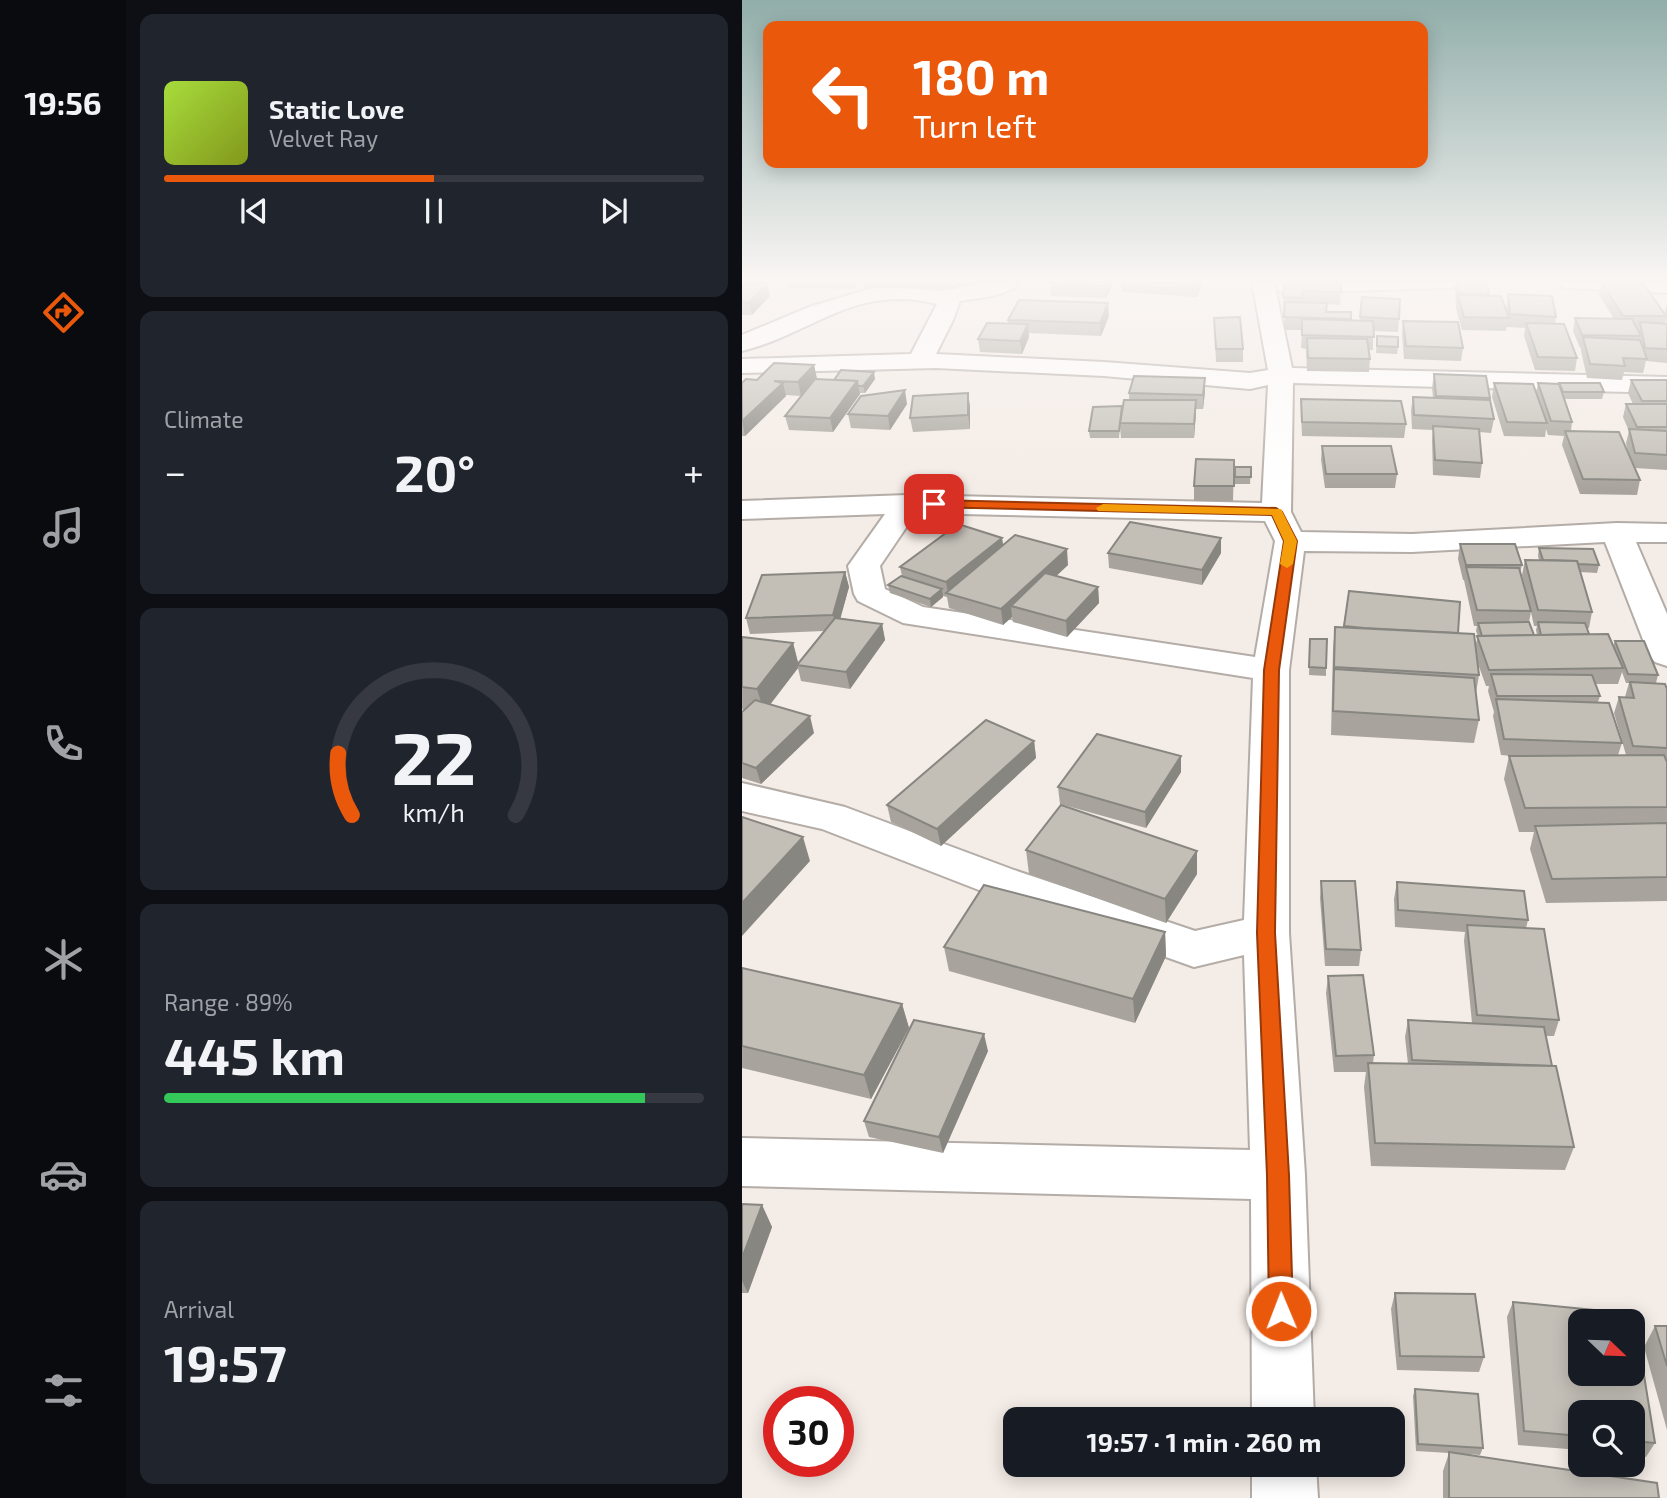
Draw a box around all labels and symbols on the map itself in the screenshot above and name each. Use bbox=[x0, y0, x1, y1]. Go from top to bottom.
pin bbox=[904, 474, 964, 534]
position arrow bbox=[1244, 1274, 1318, 1348]
north arrow bbox=[1568, 1309, 1645, 1386]
speed limit sign: 30 bbox=[763, 1386, 854, 1477]

